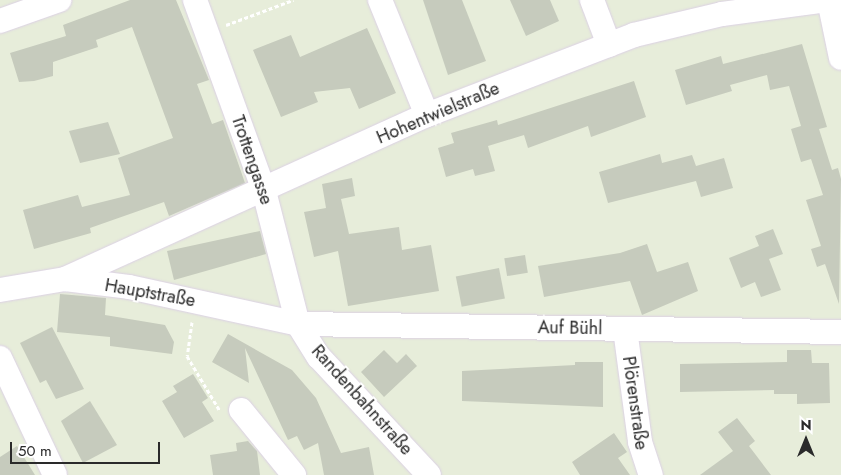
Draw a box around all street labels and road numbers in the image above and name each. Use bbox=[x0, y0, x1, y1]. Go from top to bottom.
street label: Hohentwielstraße bbox=[373, 77, 503, 149]
street label: Trottengasse bbox=[227, 113, 277, 207]
street label: Hauptstraße bbox=[103, 274, 197, 312]
street label: Auf Bühl bbox=[538, 317, 602, 339]
street label: Randenbahnstraße bbox=[307, 340, 417, 460]
street label: Plörenstraße bbox=[618, 355, 652, 451]

